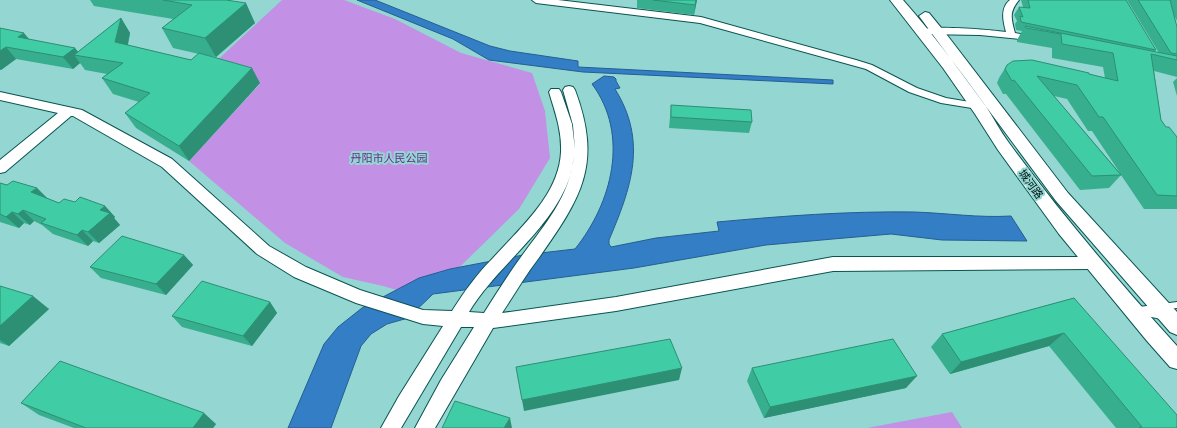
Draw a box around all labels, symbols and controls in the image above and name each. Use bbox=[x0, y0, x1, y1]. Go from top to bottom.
park label: 丹阳市人民公园 bbox=[351, 152, 428, 165]
street label: 城河路 bbox=[1016, 167, 1046, 201]

